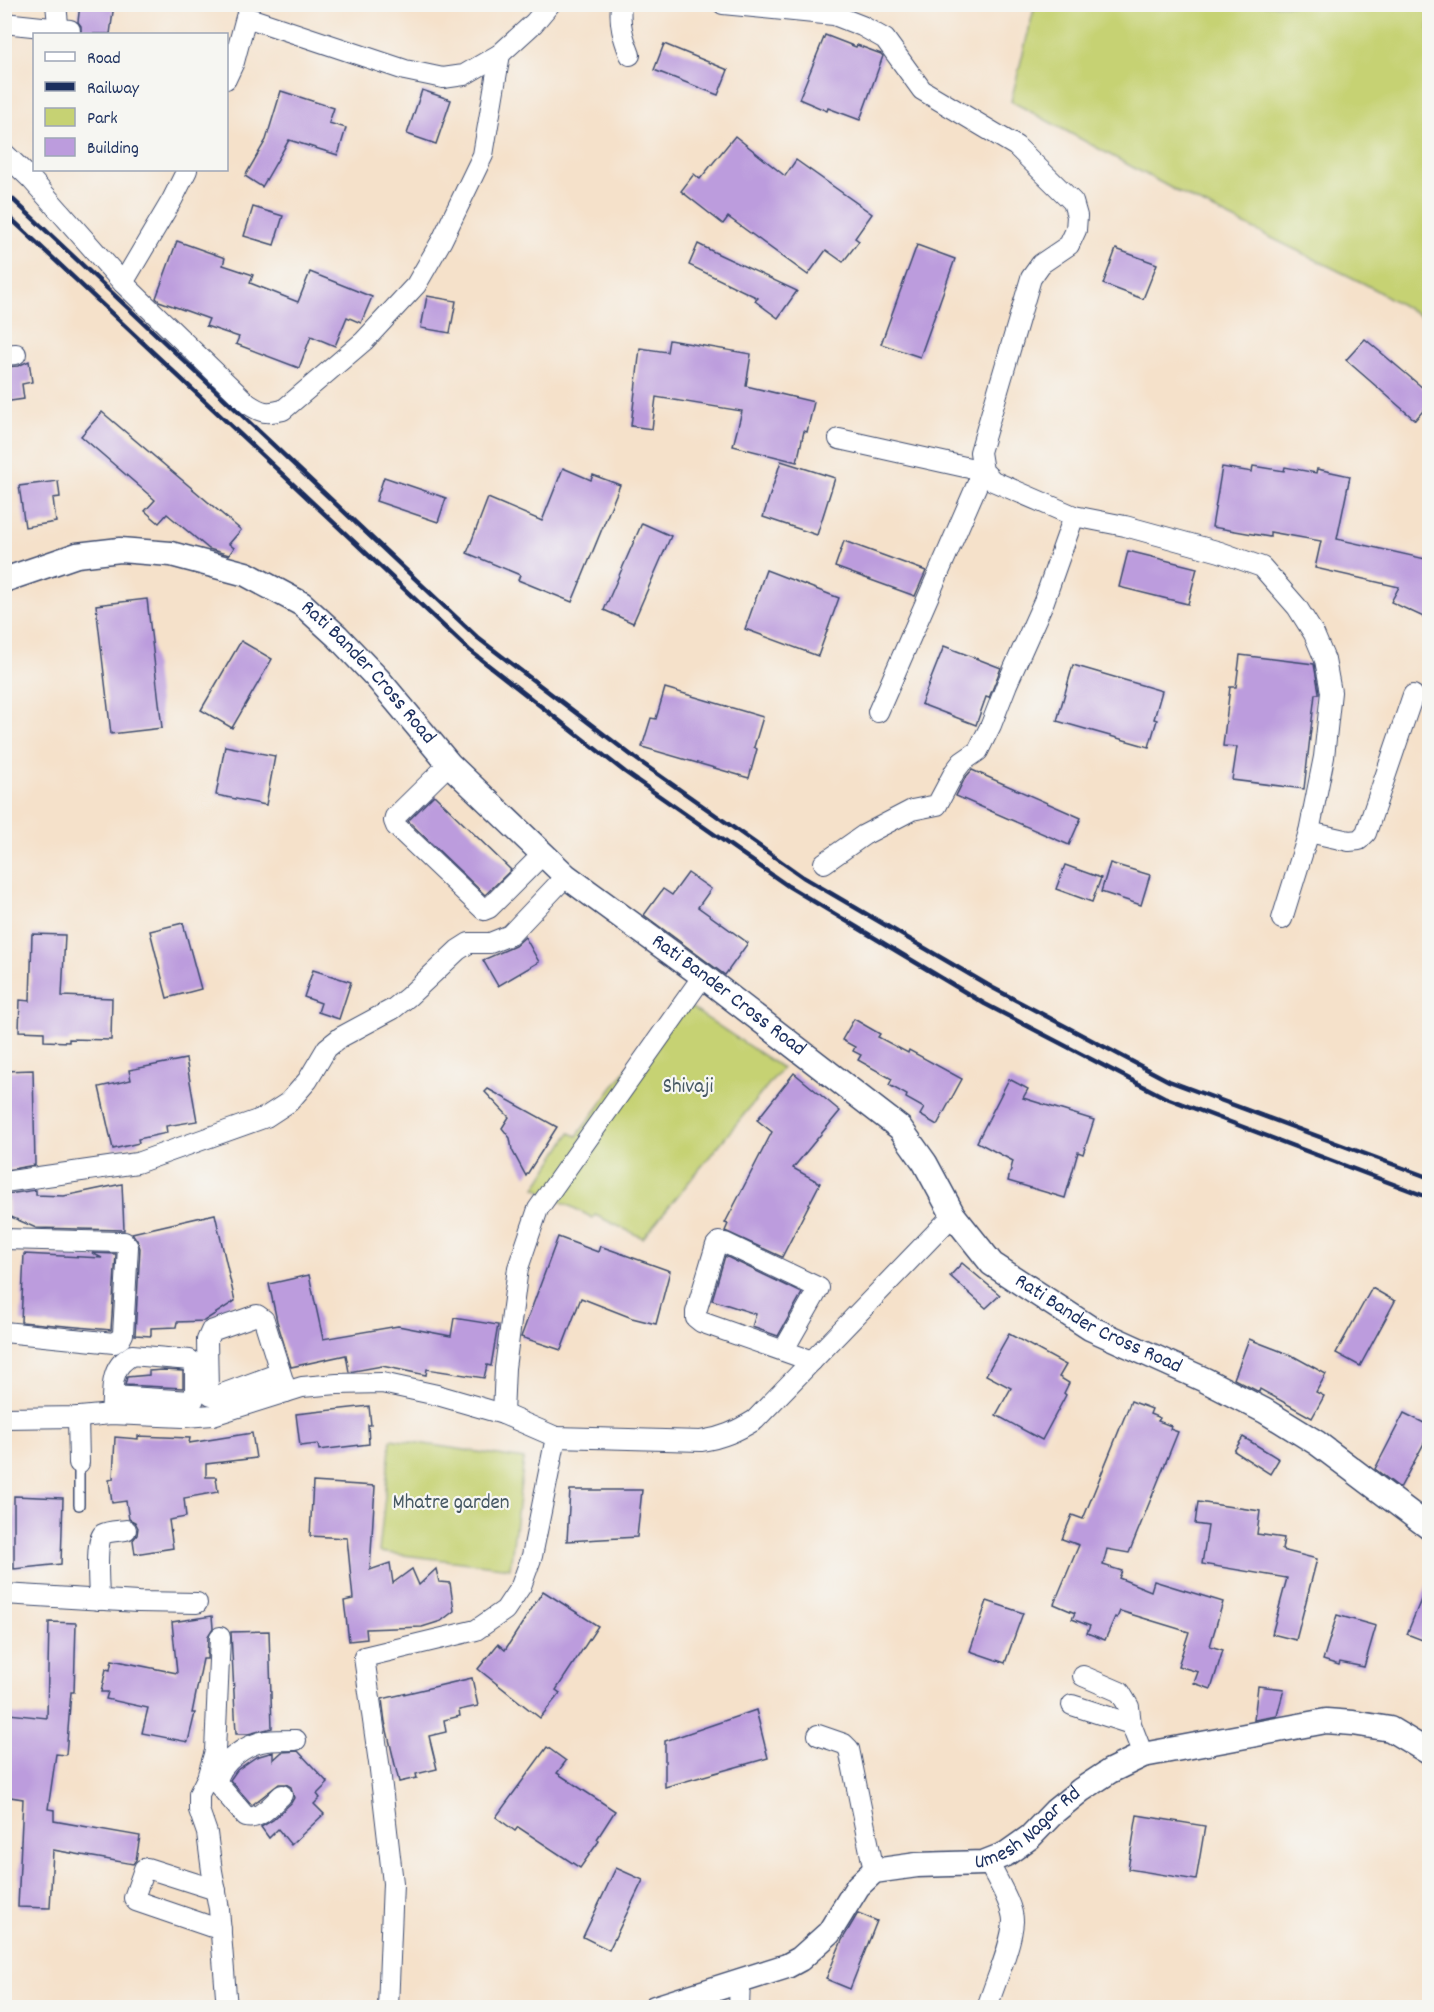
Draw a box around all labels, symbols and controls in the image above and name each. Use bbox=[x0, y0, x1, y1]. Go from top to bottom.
legend bbox=[33, 33, 228, 171]
text: Road bbox=[87, 47, 121, 72]
text: Railway bbox=[87, 77, 140, 102]
text: Park bbox=[87, 107, 118, 132]
text: Building bbox=[87, 137, 139, 162]
street label: Rati Bander Cross Road bbox=[293, 594, 442, 752]
street label: Rati Bander Cross Road bbox=[645, 928, 812, 1065]
park label: Shivaji bbox=[663, 1073, 713, 1103]
street label: Rati Bander Cross Road bbox=[1008, 1267, 1186, 1382]
park label: Mhatre garden bbox=[393, 1489, 510, 1519]
street label: Umesh Nagar Rd bbox=[974, 1780, 1088, 1878]

